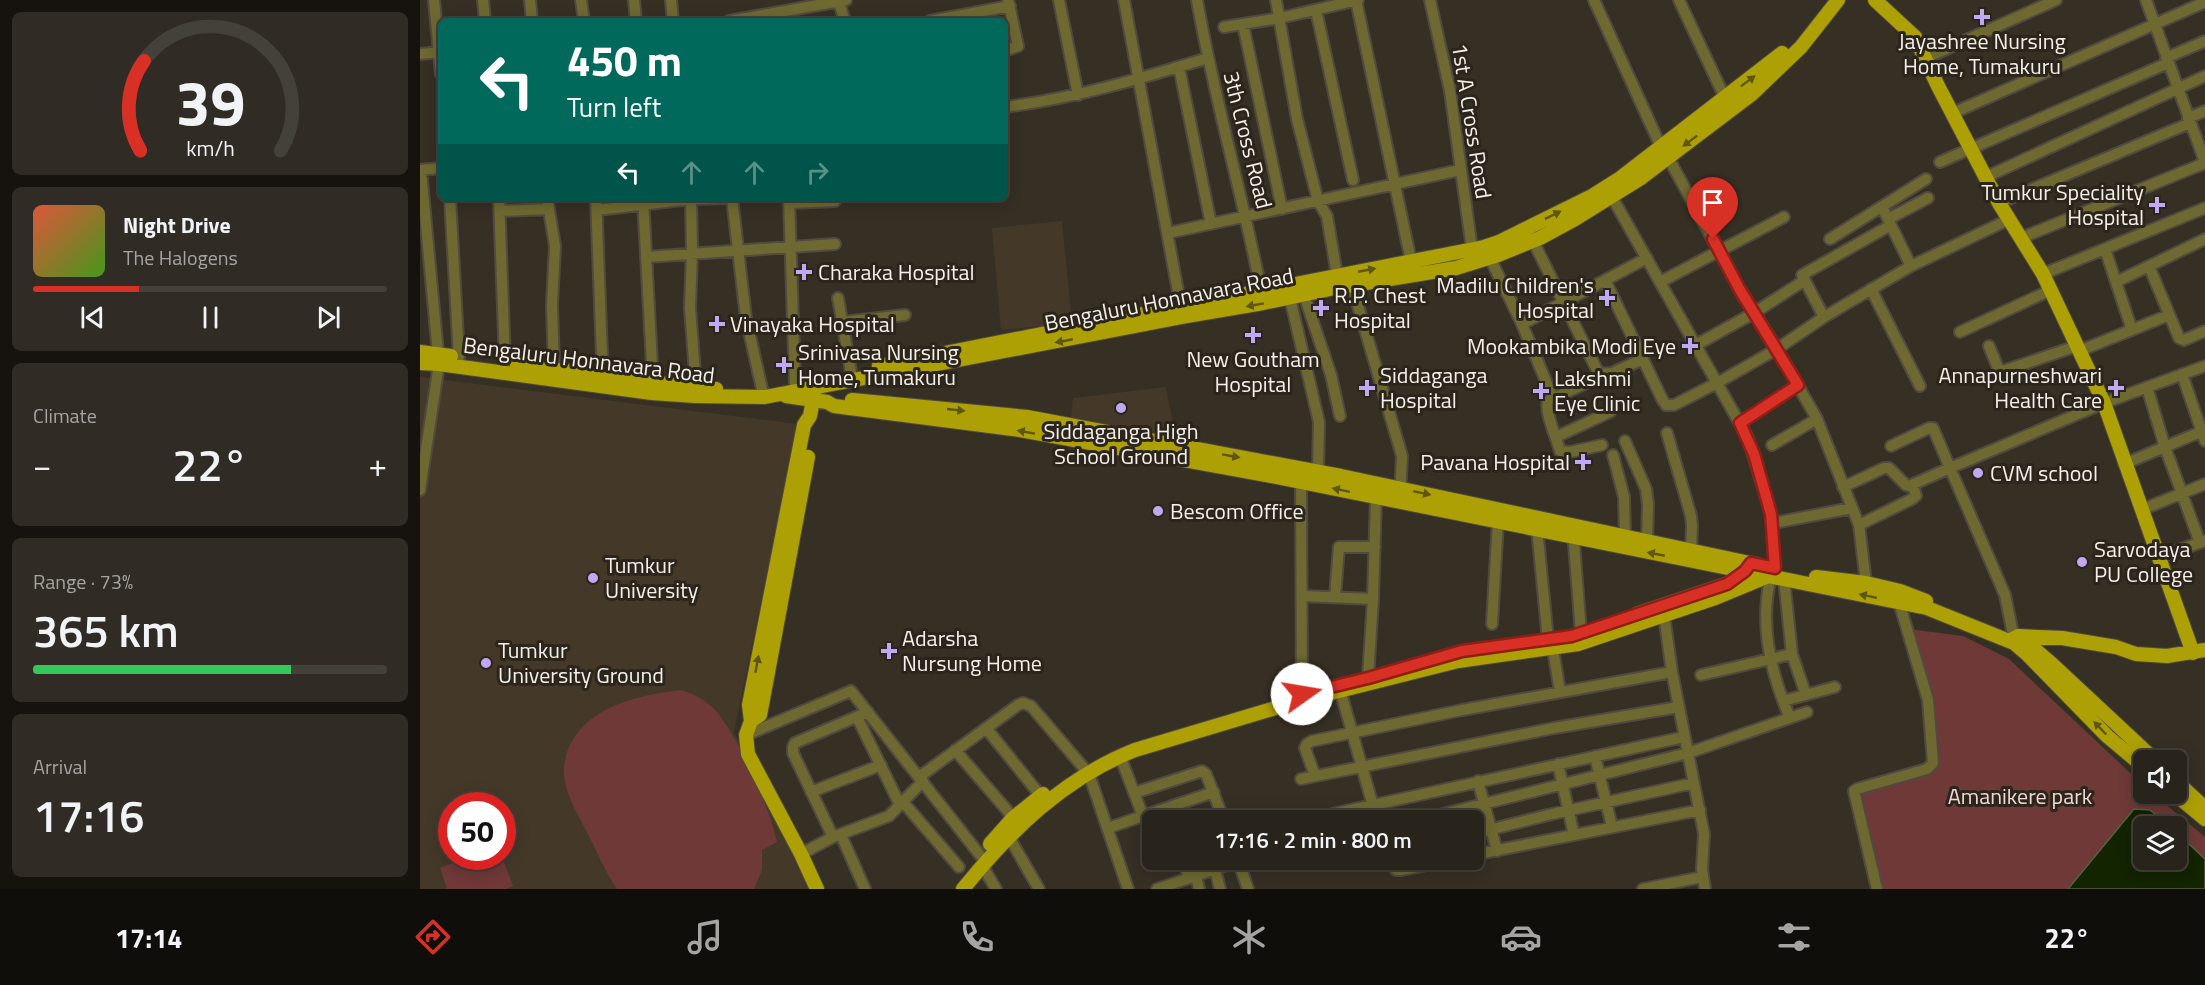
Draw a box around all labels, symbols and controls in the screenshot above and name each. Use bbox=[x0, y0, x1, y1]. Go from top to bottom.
marker: Jayashree Nursing Home, Tumakuru bbox=[1973, 8, 1991, 26]
place label: Jayashree Nursing Home, Tumakuru bbox=[1898, 24, 2066, 83]
text: 450 m bbox=[567, 28, 682, 92]
street label: 1st A Cross Road bbox=[1443, 41, 1501, 201]
icon: left bbox=[468, 42, 546, 120]
text: 39 bbox=[175, 54, 245, 149]
street label: 3th Cross Road bbox=[1215, 68, 1281, 212]
one-way arrow bbox=[1740, 75, 1755, 87]
text: Turn left bbox=[567, 86, 661, 127]
text: km/h bbox=[186, 132, 234, 164]
one-way arrow bbox=[1682, 135, 1698, 147]
icon: left bbox=[612, 156, 645, 189]
icon: ahead bbox=[675, 156, 708, 189]
icon: ahead bbox=[738, 156, 771, 189]
icon: right bbox=[801, 156, 834, 189]
place label: Tumkur Speciality Hospital bbox=[1981, 175, 2144, 234]
pin bbox=[1687, 177, 1738, 239]
icon: arrive bbox=[1696, 186, 1729, 219]
marker: Tumkur Speciality Hospital bbox=[2148, 196, 2166, 214]
text: Night Drive bbox=[123, 208, 231, 242]
one-way arrow bbox=[1545, 210, 1562, 220]
text: The Halogens bbox=[123, 242, 238, 273]
place label: Charaka Hospital bbox=[818, 255, 975, 289]
street label: Bengaluru Honnavara Road bbox=[1042, 258, 1296, 340]
marker: Charaka Hospital bbox=[795, 263, 813, 281]
one-way arrow bbox=[1358, 265, 1377, 274]
place label: Madilu Children's Hospital bbox=[1436, 268, 1594, 327]
place label: R.P. Chest Hospital bbox=[1334, 278, 1426, 337]
marker: Madilu Children's Hospital bbox=[1598, 289, 1616, 307]
marker: R.P. Chest Hospital bbox=[1312, 299, 1330, 317]
one-way arrow bbox=[1246, 300, 1265, 309]
icon: previous bbox=[76, 301, 109, 334]
icon: pause bbox=[194, 301, 227, 334]
icon: next bbox=[312, 301, 345, 334]
place label: Vinayaka Hospital bbox=[730, 307, 895, 341]
marker: Vinayaka Hospital bbox=[708, 315, 726, 333]
marker: New Goutham Hospital bbox=[1244, 326, 1262, 344]
street label: Bengaluru Honnavara Road bbox=[461, 328, 717, 392]
place label: Mookambika Modi Eye bbox=[1467, 329, 1676, 363]
place label: Srinivasa Nursing Home, Tumakuru bbox=[798, 335, 959, 394]
one-way arrow bbox=[1054, 337, 1073, 346]
marker: Mookambika Modi Eye bbox=[1681, 337, 1699, 355]
place label: New Goutham Hospital bbox=[1186, 342, 1320, 401]
marker: Srinivasa Nursing Home, Tumakuru bbox=[775, 356, 793, 374]
place label: Siddaganga Hospital bbox=[1380, 358, 1488, 417]
place label: Annapurneshwari Health Care bbox=[1938, 358, 2102, 417]
place label: Lakshmi Eye Clinic bbox=[1554, 361, 1640, 420]
marker: Siddaganga Hospital bbox=[1358, 379, 1376, 397]
marker: Annapurneshwari Health Care bbox=[2107, 379, 2125, 397]
marker: Lakshmi Eye Clinic bbox=[1532, 382, 1550, 400]
text: Climate bbox=[33, 400, 97, 431]
marker: Siddaganga High School Ground bbox=[1114, 401, 1128, 415]
one-way arrow bbox=[947, 405, 966, 415]
place label: Siddaganga High School Ground bbox=[1043, 414, 1199, 473]
one-way arrow bbox=[1016, 427, 1035, 436]
text: 22° bbox=[172, 430, 248, 498]
text: − bbox=[33, 440, 51, 490]
text: + bbox=[369, 440, 387, 490]
place label: Pavana Hospital bbox=[1420, 445, 1570, 479]
one-way arrow bbox=[1222, 452, 1241, 461]
marker: Pavana Hospital bbox=[1574, 453, 1592, 471]
place label: CVM school bbox=[1990, 456, 2098, 490]
marker: CVM school bbox=[1971, 466, 1985, 480]
one-way arrow bbox=[1332, 485, 1351, 494]
one-way arrow bbox=[1413, 489, 1432, 498]
place label: Bescom Office bbox=[1170, 494, 1304, 528]
marker: Bescom Office bbox=[1151, 504, 1165, 518]
place label: Sarvodaya PU College bbox=[2094, 532, 2193, 591]
place label: Tumkur University bbox=[605, 548, 699, 607]
one-way arrow bbox=[1646, 549, 1665, 558]
marker: Sarvodaya PU College bbox=[2075, 555, 2089, 569]
text: Range · 73% bbox=[33, 566, 133, 597]
marker: Tumkur University bbox=[586, 571, 600, 585]
one-way arrow bbox=[1858, 591, 1877, 600]
text: 365 km bbox=[33, 596, 179, 664]
place label: Adarsha Nursung Home bbox=[902, 621, 1042, 680]
place label: Tumkur University Ground bbox=[498, 633, 664, 692]
marker: Adarsha Nursung Home bbox=[880, 642, 898, 660]
one-way arrow bbox=[753, 654, 762, 673]
marker: Tumkur University Ground bbox=[479, 656, 493, 670]
position arrow bbox=[1270, 662, 1334, 726]
one-way arrow bbox=[2093, 722, 2107, 736]
map controls bbox=[2133, 750, 2187, 870]
button: sound bbox=[2133, 750, 2187, 804]
text: Arrival bbox=[33, 751, 87, 782]
park label: Amanikere park bbox=[1948, 779, 2093, 813]
text: 17:16 bbox=[33, 781, 145, 849]
speed limit sign: 50 bbox=[438, 792, 516, 870]
button: layers bbox=[2133, 816, 2187, 870]
text: 17:16 · 2 min · 800 m bbox=[1214, 823, 1412, 857]
icon: directions bbox=[412, 916, 454, 958]
icon: music bbox=[684, 916, 726, 958]
icon: phone bbox=[956, 916, 998, 958]
icon: climate bbox=[1228, 916, 1270, 958]
icon: car bbox=[1500, 916, 1542, 958]
icon: filters bbox=[1773, 916, 1815, 958]
text: 17:14 bbox=[115, 917, 182, 958]
text: 22° bbox=[2045, 917, 2090, 958]

